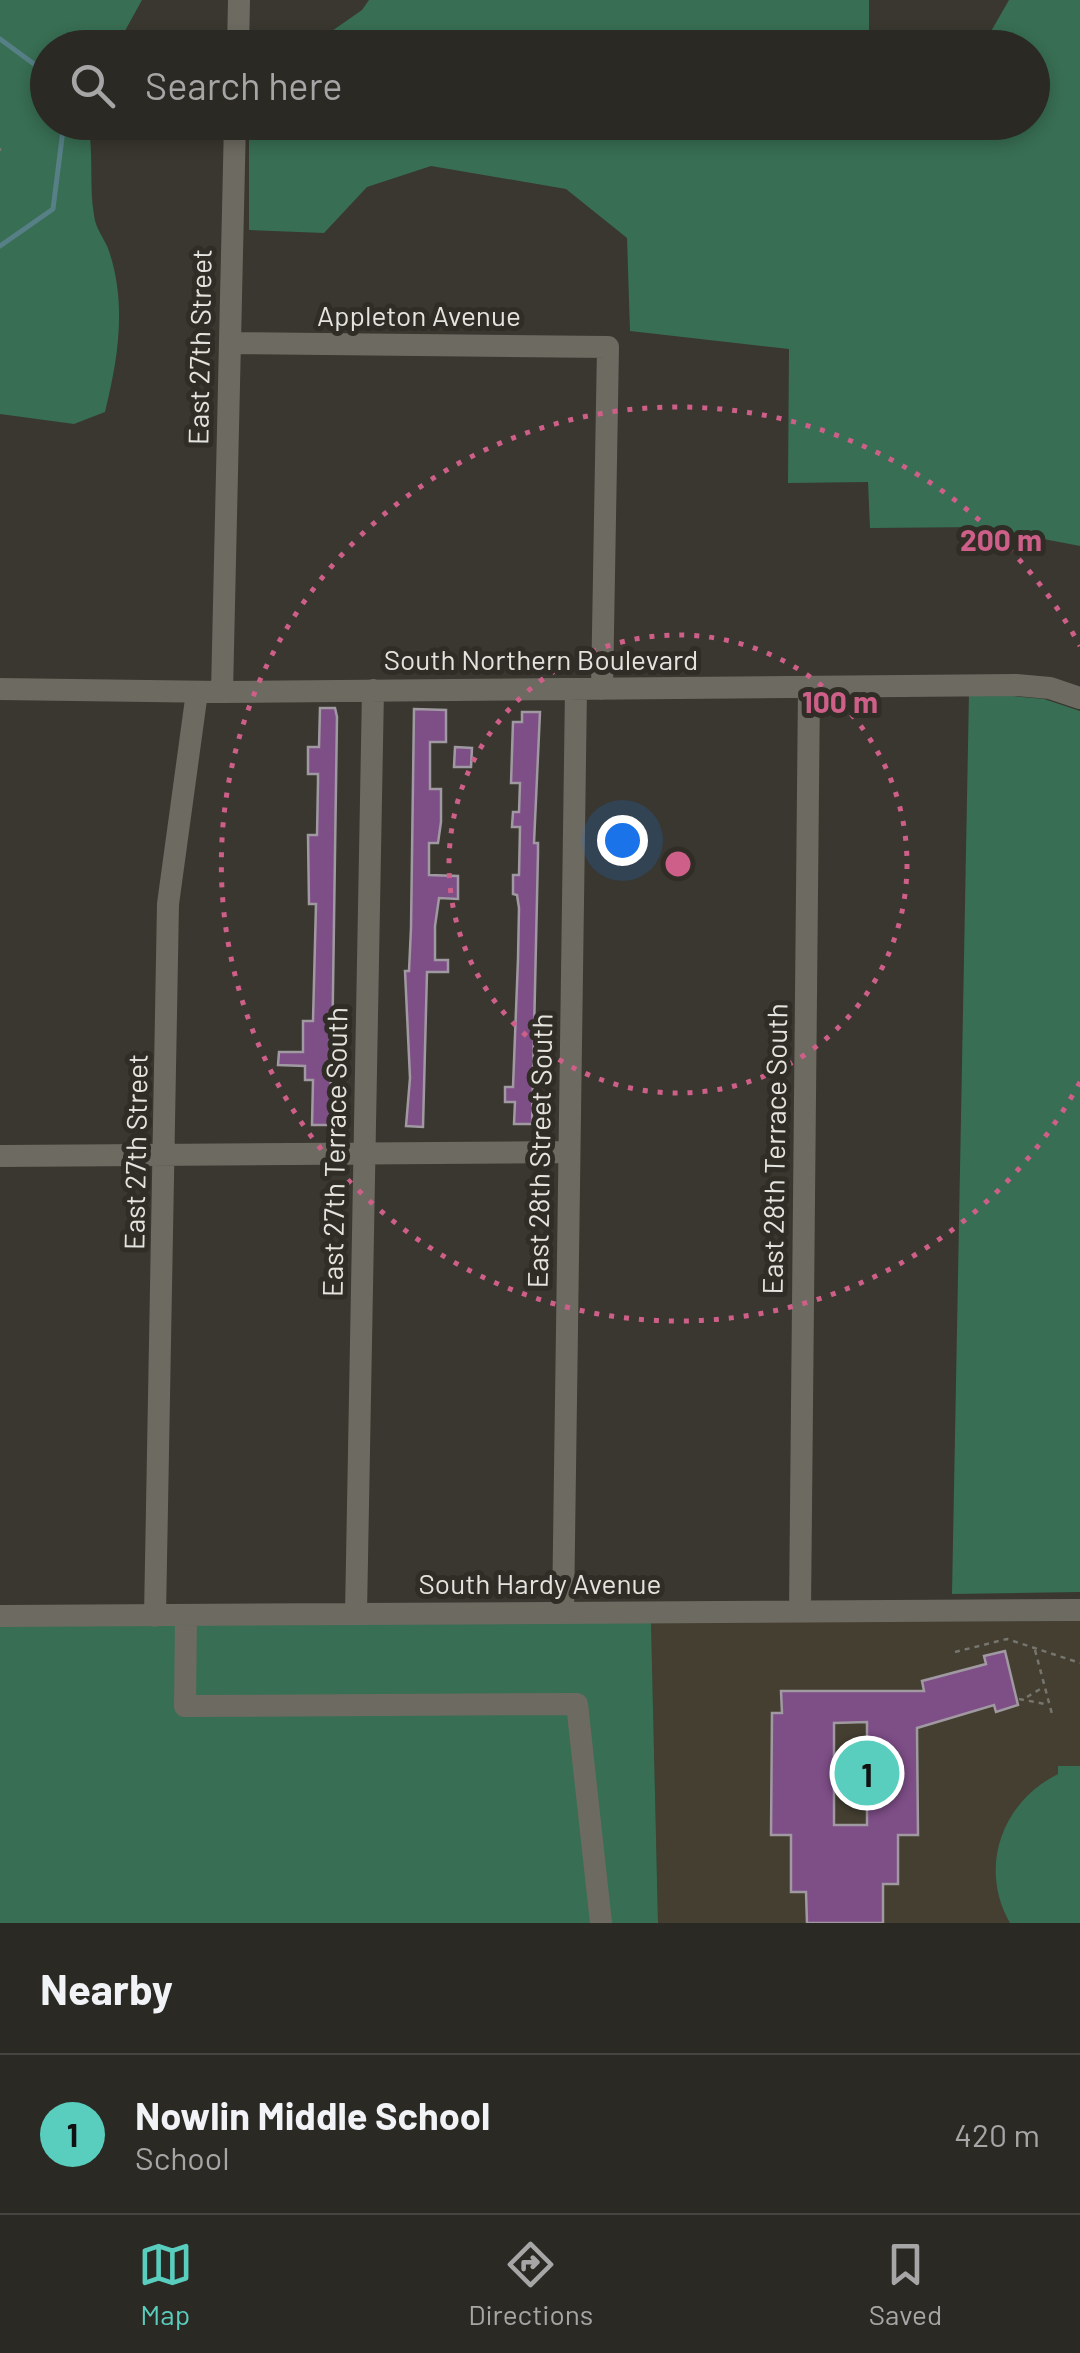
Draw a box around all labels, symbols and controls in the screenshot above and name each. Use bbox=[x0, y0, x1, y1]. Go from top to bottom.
search box bbox=[30, 30, 1050, 140]
icon: search bbox=[65, 58, 120, 113]
text: Search here bbox=[145, 62, 343, 108]
street label: East 27th Street bbox=[180, 249, 218, 445]
street label: Appleton Avenue bbox=[317, 298, 521, 332]
text: 200 m bbox=[960, 521, 1042, 557]
street label: South Northern Boulevard bbox=[384, 642, 698, 676]
text: 100 m bbox=[802, 683, 878, 719]
your location bbox=[597, 815, 648, 866]
centre of rings bbox=[660, 846, 696, 882]
street label: East 28th Terrace South bbox=[754, 1003, 794, 1295]
street label: East 27th Terrace South bbox=[314, 1007, 354, 1297]
street label: East 28th Street South bbox=[520, 1013, 558, 1289]
street label: East 27th Street bbox=[116, 1054, 154, 1250]
street label: South Hardy Avenue bbox=[419, 1566, 661, 1600]
pin: 1 bbox=[834, 1736, 900, 1810]
text: Nearby bbox=[40, 1963, 173, 2013]
text: Nowlin Middle School bbox=[135, 2092, 490, 2138]
text: 1 bbox=[67, 2115, 78, 2153]
text: 420 m bbox=[954, 2115, 1040, 2153]
text: School bbox=[135, 2138, 230, 2176]
tab: Map bbox=[138, 2237, 193, 2331]
tab: Directions bbox=[468, 2237, 593, 2331]
tab: Saved bbox=[869, 2237, 942, 2331]

